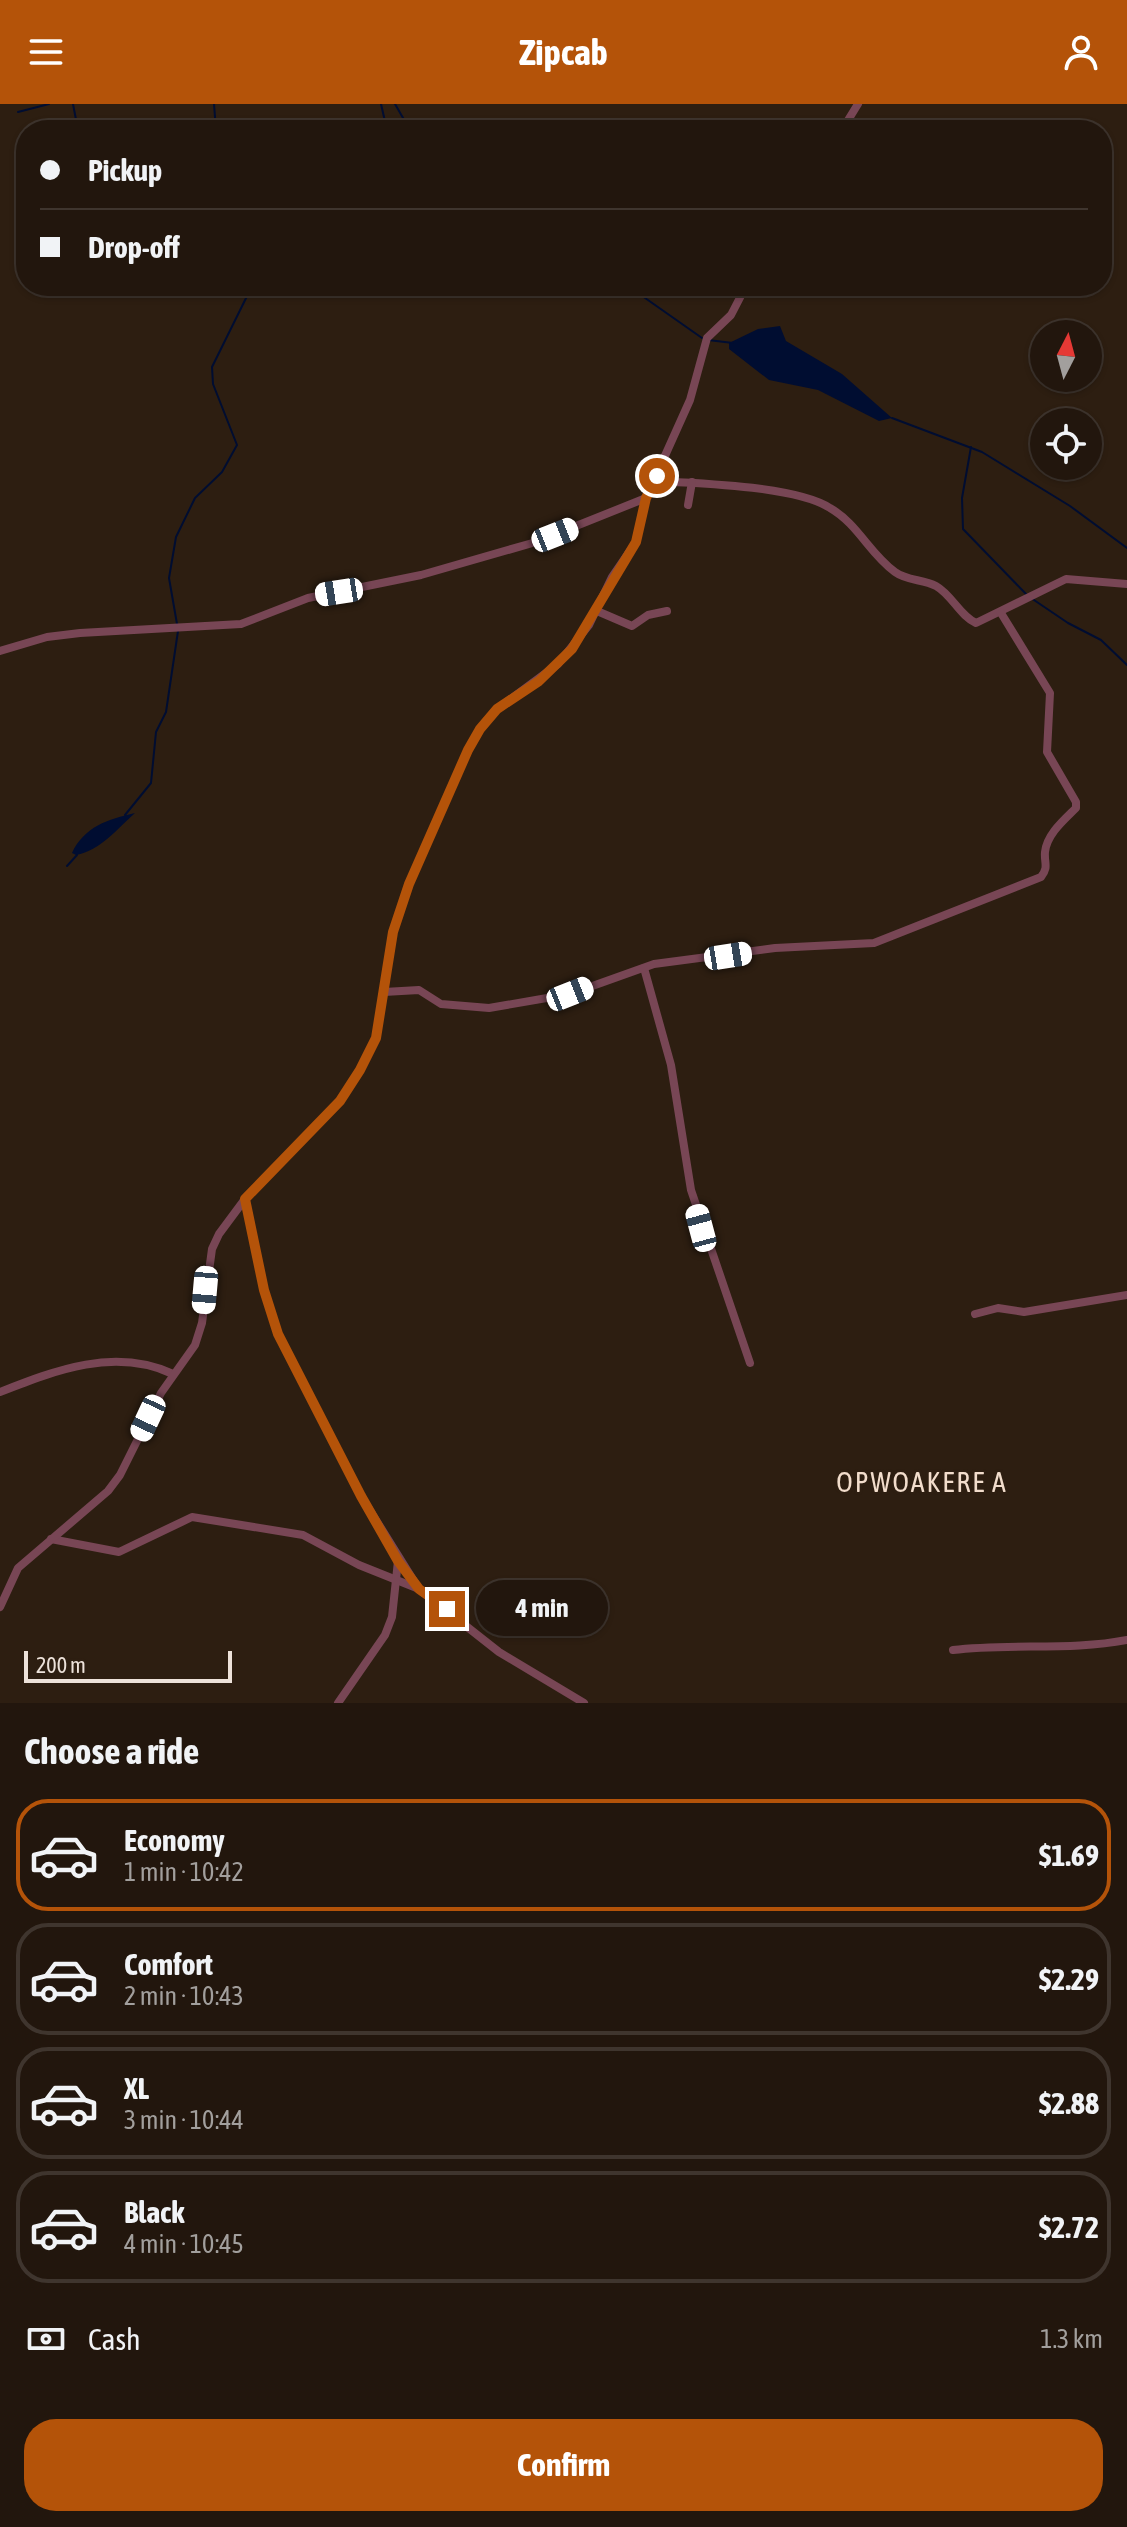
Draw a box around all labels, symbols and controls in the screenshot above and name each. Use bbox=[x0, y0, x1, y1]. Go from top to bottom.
icon: menu bbox=[24, 30, 68, 74]
icon: person bbox=[1059, 30, 1103, 74]
text: Zipcab bbox=[519, 31, 608, 73]
text: Pickup bbox=[88, 153, 162, 187]
text: Drop-off bbox=[88, 230, 180, 264]
north arrow bbox=[1030, 320, 1102, 392]
map controls bbox=[1030, 320, 1102, 480]
button: locate bbox=[1030, 408, 1102, 480]
route start bbox=[639, 458, 675, 494]
car bbox=[528, 515, 582, 555]
car bbox=[313, 576, 365, 608]
car bbox=[702, 940, 754, 972]
car bbox=[543, 974, 597, 1014]
car bbox=[683, 1202, 719, 1254]
car bbox=[191, 1265, 219, 1315]
car bbox=[127, 1391, 169, 1445]
district label: OPWOAKERE A bbox=[836, 1466, 1008, 1498]
callout: 4 min bbox=[475, 1581, 607, 1637]
route end bbox=[429, 1591, 465, 1627]
text: 4 min bbox=[515, 1593, 569, 1623]
scale bar bbox=[24, 1647, 232, 1683]
text: 200 m bbox=[36, 1652, 86, 1678]
text: Choose a ride bbox=[24, 1730, 199, 1772]
icon: car bbox=[28, 1819, 100, 1891]
text: Economy bbox=[124, 1823, 225, 1857]
text: $1.69 bbox=[1039, 1838, 1099, 1872]
text: 1 min · 10:42 bbox=[124, 1857, 244, 1887]
icon: car bbox=[28, 1943, 100, 2015]
text: Comfort bbox=[124, 1947, 213, 1981]
text: $2.29 bbox=[1039, 1962, 1099, 1996]
text: 2 min · 10:43 bbox=[124, 1981, 244, 2011]
icon: car bbox=[28, 2067, 100, 2139]
text: XL bbox=[124, 2071, 149, 2105]
text: $2.88 bbox=[1039, 2086, 1099, 2120]
text: 3 min · 10:44 bbox=[124, 2105, 244, 2135]
icon: car bbox=[28, 2191, 100, 2263]
text: Black bbox=[124, 2195, 184, 2229]
text: $2.72 bbox=[1039, 2210, 1099, 2244]
text: 4 min · 10:45 bbox=[124, 2229, 244, 2259]
icon: cash bbox=[24, 2317, 68, 2361]
text: Cash bbox=[88, 2322, 141, 2356]
text: 1.3 km bbox=[1040, 2324, 1103, 2354]
button: Confirm bbox=[24, 2419, 1103, 2511]

